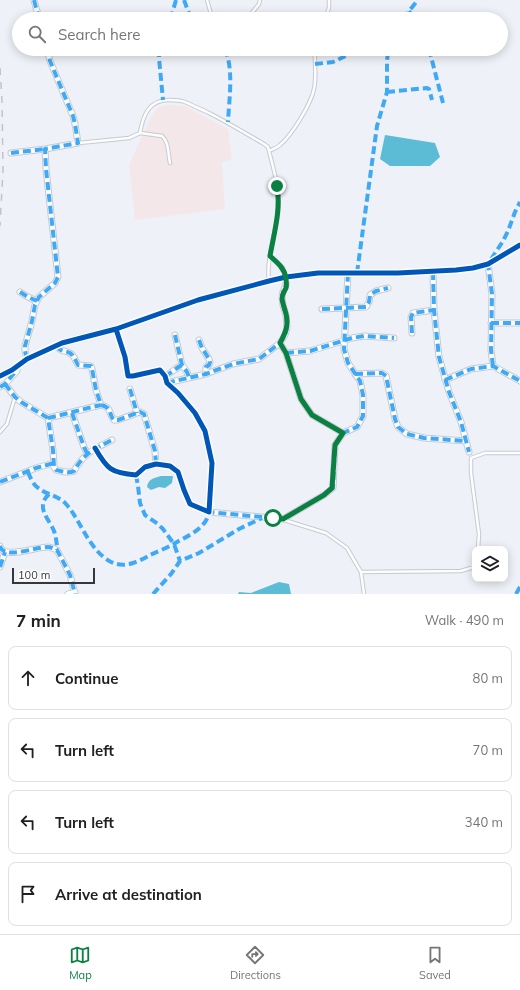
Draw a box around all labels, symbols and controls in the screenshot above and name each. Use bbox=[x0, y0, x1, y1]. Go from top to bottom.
search box bbox=[12, 12, 508, 56]
icon: search bbox=[26, 23, 48, 45]
text: Search here bbox=[58, 25, 140, 44]
route end bbox=[268, 177, 286, 195]
route start bbox=[264, 509, 282, 527]
map controls bbox=[472, 546, 508, 582]
button: layers bbox=[472, 546, 508, 582]
scale bar bbox=[12, 566, 95, 585]
text: 100 m bbox=[18, 568, 50, 582]
text: 7 min bbox=[16, 610, 61, 631]
text: Walk · 490 m bbox=[425, 612, 504, 628]
icon: ahead bbox=[17, 667, 39, 689]
text: Continue bbox=[55, 669, 118, 688]
text: 80 m bbox=[473, 670, 503, 686]
icon: left bbox=[17, 739, 39, 761]
text: Turn left bbox=[55, 741, 114, 760]
text: 70 m bbox=[473, 742, 503, 758]
icon: left bbox=[17, 811, 39, 833]
text: Turn left bbox=[55, 813, 114, 832]
text: 340 m bbox=[465, 814, 503, 830]
icon: arrive bbox=[17, 883, 39, 905]
text: Arrive at destination bbox=[55, 885, 202, 904]
tab: Map bbox=[69, 944, 92, 982]
tab: Directions bbox=[230, 944, 281, 982]
tab: Saved bbox=[419, 944, 451, 982]

